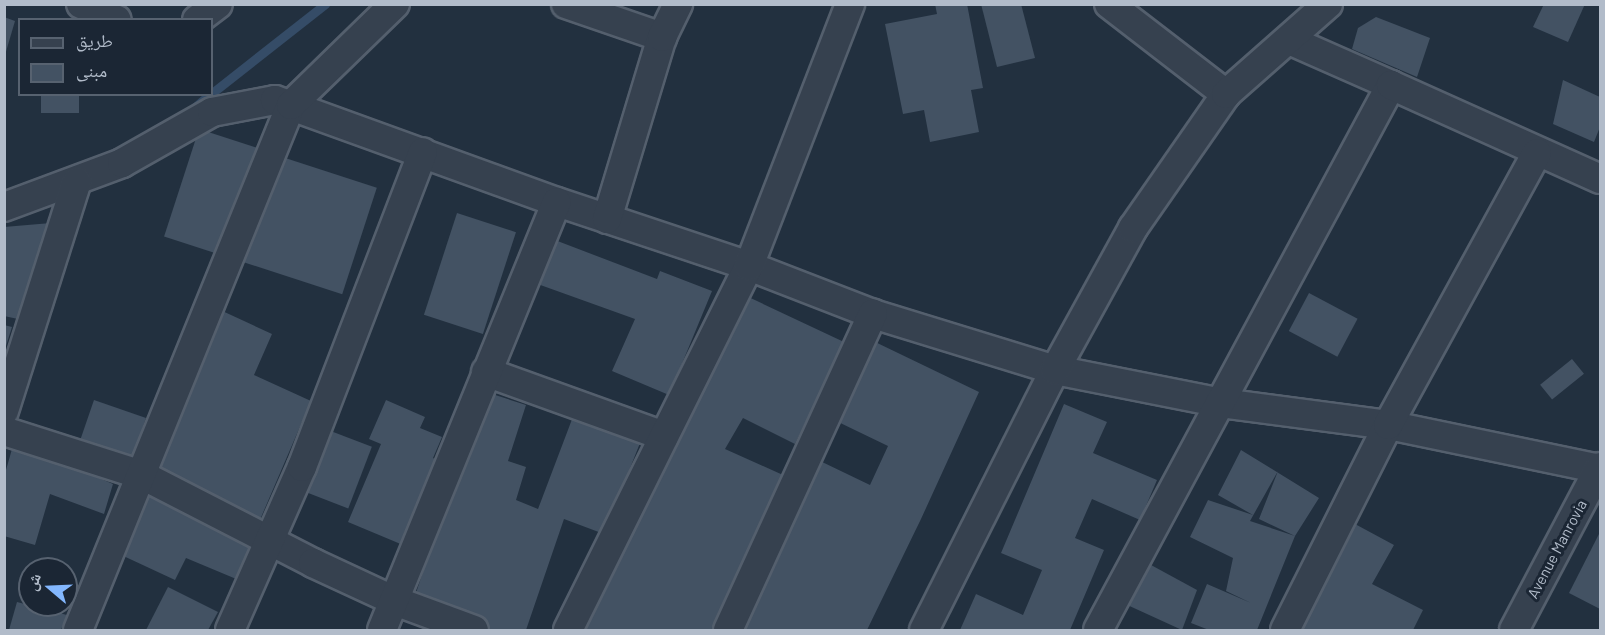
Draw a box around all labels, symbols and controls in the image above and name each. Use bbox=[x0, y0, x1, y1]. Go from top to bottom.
legend bbox=[18, 18, 213, 96]
text: طريق bbox=[76, 29, 113, 51]
text: مبنى bbox=[76, 59, 107, 81]
street label: Avenue Manrovia bbox=[1523, 497, 1591, 601]
north arrow bbox=[18, 557, 78, 617]
text: ش bbox=[21, 571, 44, 593]

